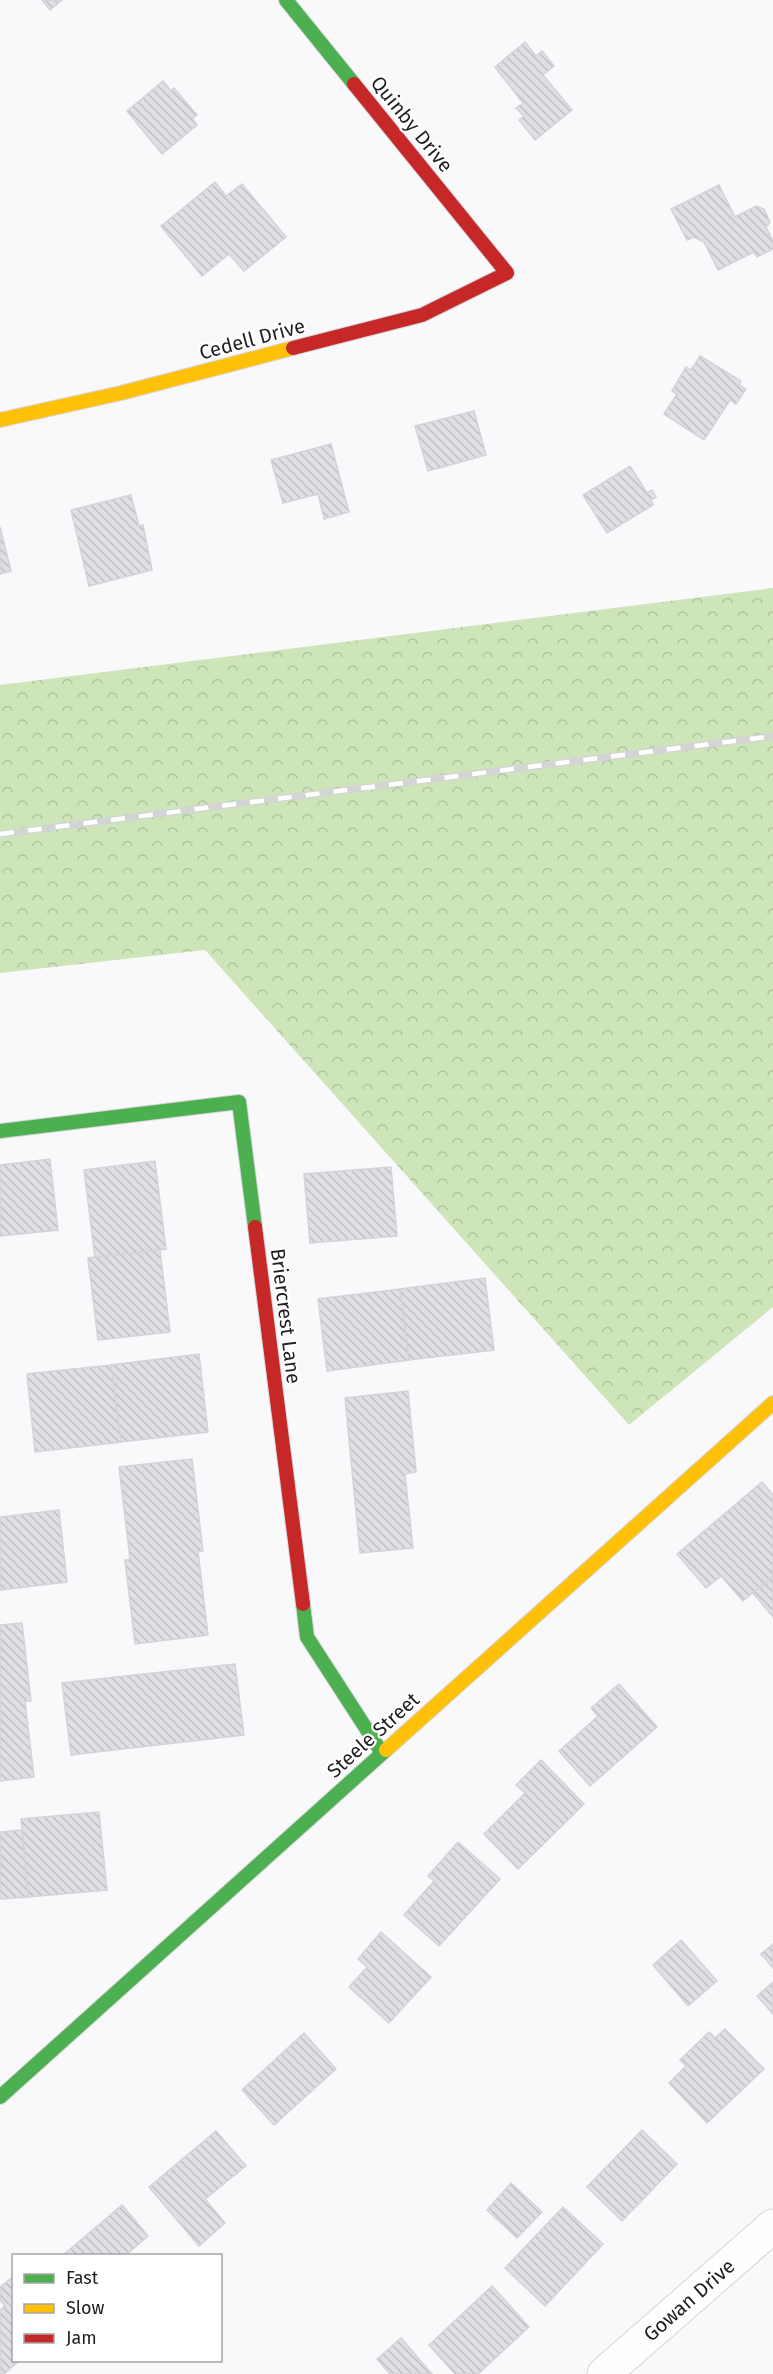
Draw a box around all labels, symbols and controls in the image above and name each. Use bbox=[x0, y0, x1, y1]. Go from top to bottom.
street label: Quinby Drive bbox=[366, 71, 458, 177]
street label: Cedell Drive bbox=[197, 313, 307, 365]
street label: Briercrest Lane bbox=[266, 1247, 306, 1385]
street label: Steele Street bbox=[322, 1687, 425, 1783]
legend bbox=[12, 2254, 222, 2362]
street label: Gowan Drive bbox=[638, 2254, 740, 2346]
text: Fast bbox=[66, 2267, 99, 2289]
text: Slow bbox=[66, 2297, 105, 2319]
text: Jam bbox=[66, 2327, 97, 2349]

